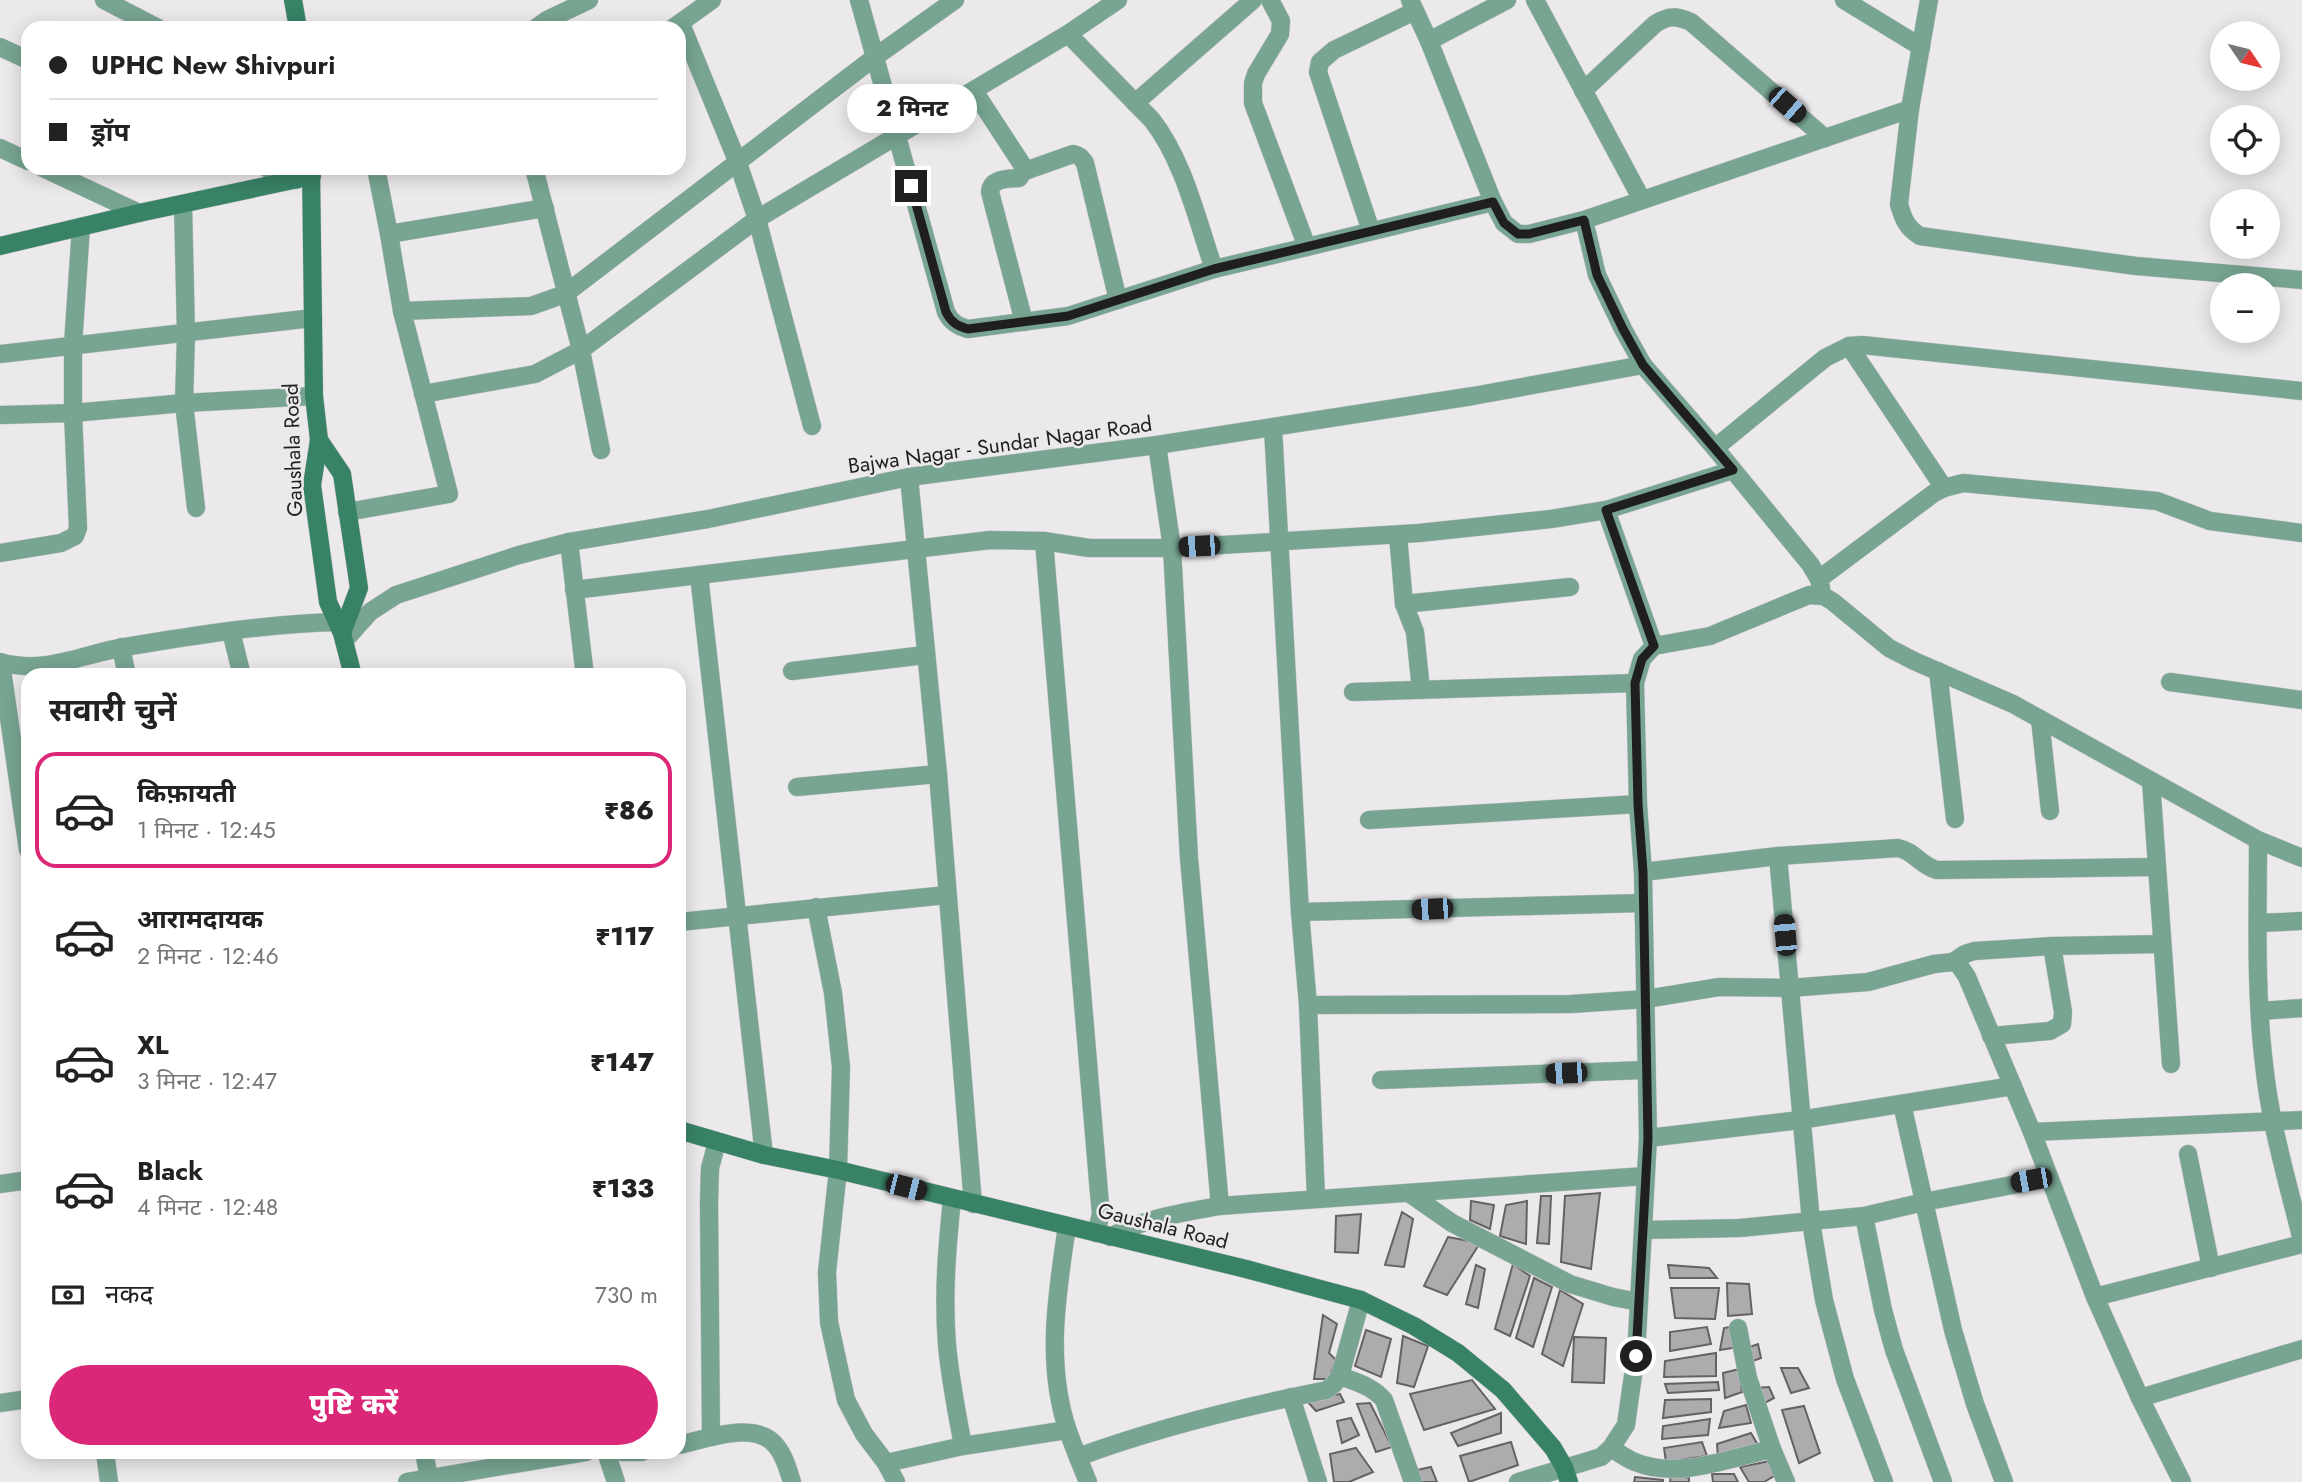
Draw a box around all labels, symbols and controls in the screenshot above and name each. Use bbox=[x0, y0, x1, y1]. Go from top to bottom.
north arrow bbox=[2210, 21, 2280, 91]
map controls bbox=[2210, 21, 2280, 343]
text: UPHC New Shivpuri bbox=[91, 46, 335, 84]
car bbox=[1765, 83, 1810, 127]
callout: 2 मिनट bbox=[846, 85, 976, 134]
text: 2 मिनट bbox=[876, 91, 948, 125]
button: locate bbox=[2210, 105, 2280, 175]
text: ड्रॉप bbox=[91, 113, 129, 151]
route end bbox=[895, 170, 927, 202]
button: + bbox=[2210, 189, 2280, 259]
button: − bbox=[2210, 273, 2280, 343]
street label: Gaushala Road bbox=[276, 383, 310, 517]
street label: Bajwa Nagar - Sundar Nagar Road bbox=[846, 409, 1154, 481]
car bbox=[1178, 534, 1221, 558]
text: सवारी चुनें bbox=[49, 687, 176, 733]
text: किफ़ायती bbox=[137, 774, 236, 812]
icon: car bbox=[53, 779, 116, 842]
text: ₹86 bbox=[604, 791, 654, 829]
text: 1 मिनट · 12:45 bbox=[137, 813, 276, 847]
car bbox=[1411, 898, 1454, 920]
text: आरामदायक bbox=[137, 900, 263, 938]
icon: car bbox=[53, 905, 116, 968]
car bbox=[1773, 913, 1798, 957]
text: ₹117 bbox=[595, 917, 654, 955]
text: 2 मिनट · 12:46 bbox=[137, 939, 279, 973]
text: XL bbox=[137, 1026, 169, 1064]
icon: car bbox=[53, 1031, 116, 1094]
text: ₹147 bbox=[590, 1043, 654, 1081]
car bbox=[1545, 1062, 1588, 1084]
text: 3 मिनट · 12:47 bbox=[137, 1064, 277, 1098]
text: Black bbox=[137, 1152, 203, 1190]
icon: car bbox=[53, 1157, 116, 1220]
car bbox=[2009, 1166, 2054, 1194]
text: ₹133 bbox=[592, 1169, 654, 1207]
car bbox=[884, 1172, 929, 1202]
text: 4 मिनट · 12:48 bbox=[137, 1190, 278, 1224]
street label: Gaushala Road bbox=[1095, 1195, 1231, 1257]
text: नकद bbox=[105, 1275, 153, 1313]
icon: cash bbox=[49, 1276, 87, 1314]
text: 730 m bbox=[595, 1278, 658, 1312]
route start bbox=[1620, 1340, 1652, 1372]
button: पुष्टि करें bbox=[49, 1365, 658, 1445]

